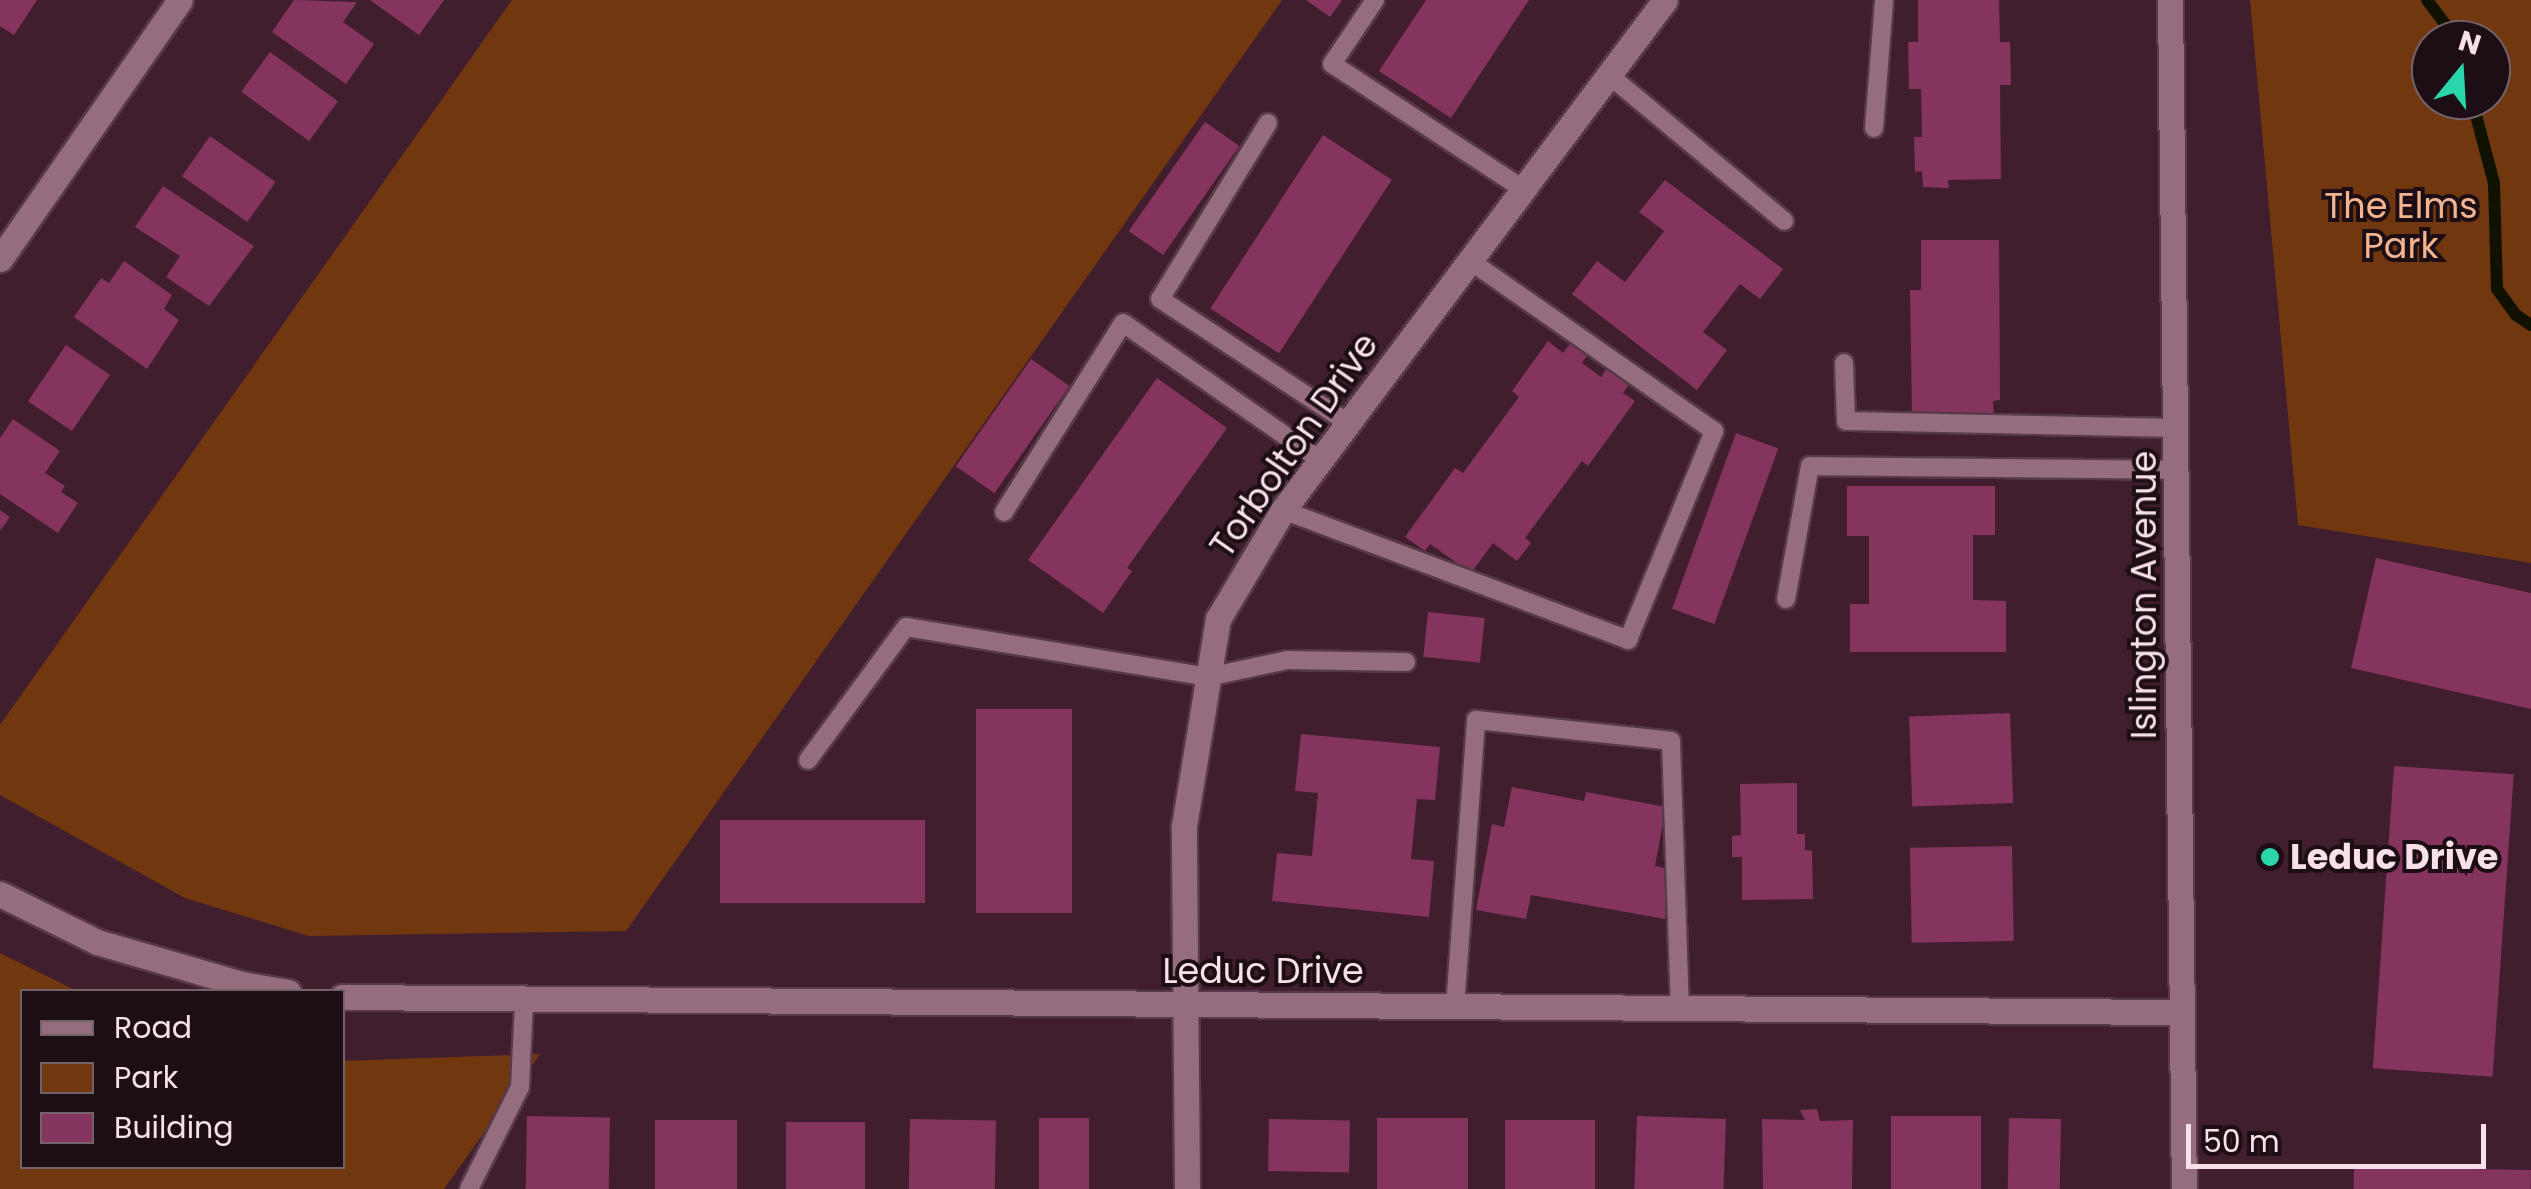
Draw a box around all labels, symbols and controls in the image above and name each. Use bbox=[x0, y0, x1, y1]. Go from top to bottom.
north arrow bbox=[2411, 20, 2511, 120]
text: N bbox=[2454, 21, 2486, 65]
park label: The Elms Park bbox=[2324, 185, 2478, 267]
street label: Torbolton Drive bbox=[1201, 325, 1387, 565]
street label: Islington Avenue bbox=[2123, 451, 2165, 739]
place label: Leduc Drive bbox=[2290, 836, 2498, 878]
marker: Leduc Drive bbox=[2259, 846, 2281, 868]
street label: Leduc Drive bbox=[1162, 950, 1364, 992]
legend bbox=[20, 989, 345, 1169]
text: Road bbox=[114, 1006, 192, 1049]
text: Park bbox=[114, 1056, 178, 1099]
scale bar bbox=[2191, 1104, 2491, 1166]
text: Building bbox=[114, 1106, 234, 1149]
text: 50 m bbox=[2203, 1120, 2280, 1163]

